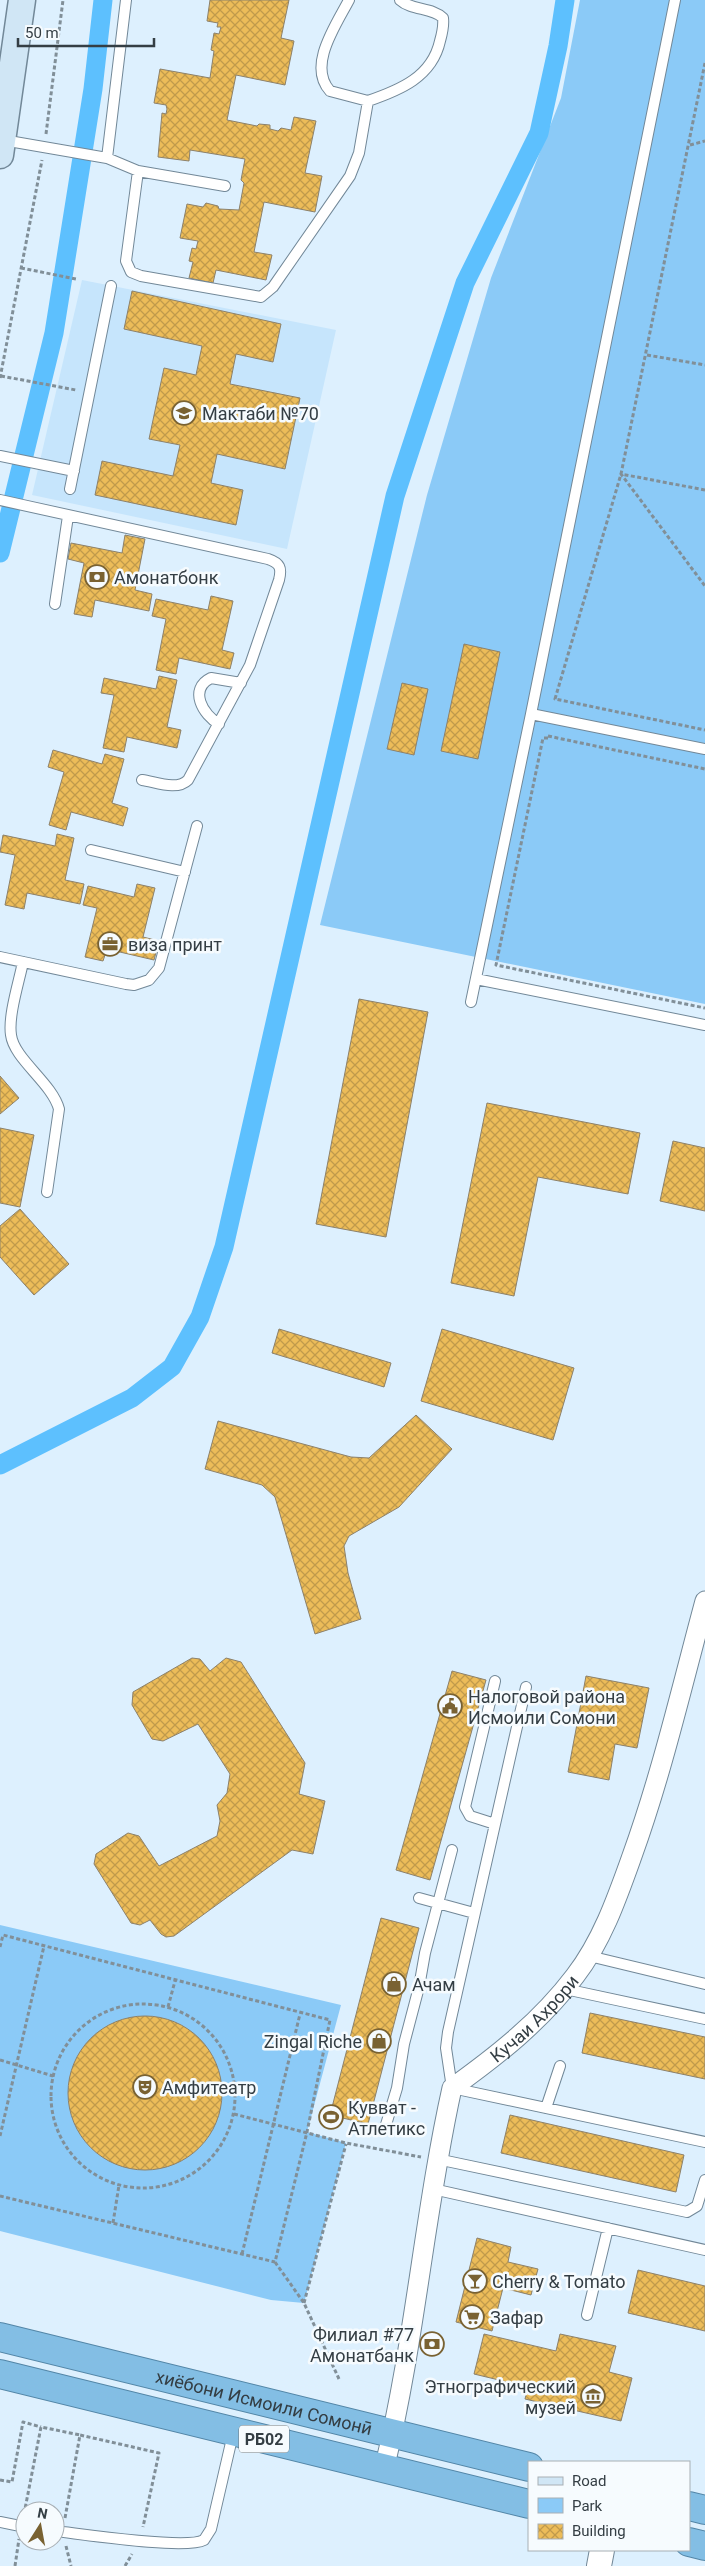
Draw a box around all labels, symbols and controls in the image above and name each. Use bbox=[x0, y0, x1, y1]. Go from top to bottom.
scale bar bbox=[18, 15, 154, 47]
text: 50 m bbox=[25, 24, 59, 42]
school or university icon: Мактаби №70 bbox=[171, 400, 197, 426]
place label: Мактаби №70 bbox=[202, 403, 319, 424]
bank icon: Амонатбонк bbox=[84, 564, 110, 590]
place label: Амонатбонк bbox=[114, 567, 219, 588]
office icon: виза принт bbox=[97, 931, 123, 957]
place label: виза принт bbox=[128, 934, 222, 955]
place label: Налоговой района Исмоили Сомони bbox=[468, 1686, 625, 1728]
public building icon: Налоговой района Исмоили Сомони bbox=[437, 1693, 463, 1719]
shop icon: Ачам bbox=[381, 1971, 407, 1997]
street label: Кучаи Ахрори bbox=[486, 1971, 583, 2066]
place label: Ачам bbox=[412, 1974, 456, 1995]
shop icon: Zingal Riche bbox=[366, 2028, 392, 2054]
place label: Zingal Riche bbox=[264, 2031, 362, 2052]
theatre icon: Aмфитеатр bbox=[132, 2074, 158, 2100]
place label: Aмфитеатр bbox=[162, 2077, 256, 2098]
place label: Кувват - Атлетикс bbox=[348, 2097, 425, 2139]
sports icon: Кувват - Атлетикс bbox=[318, 2104, 344, 2130]
bar icon: Cherry & Tomato bbox=[462, 2268, 488, 2294]
place label: Cherry & Tomato bbox=[492, 2271, 626, 2292]
supermarket icon: Зафар bbox=[459, 2304, 485, 2330]
place label: Зафар bbox=[490, 2307, 543, 2328]
place label: Филиал #77 Амонатбанк bbox=[310, 2324, 414, 2366]
bank icon: Филиал #77 Амонатбанк bbox=[419, 2331, 445, 2357]
street label: хиёбони Исмоили Сомонӣ bbox=[154, 2365, 375, 2439]
place label: Этнографический музей bbox=[424, 2376, 576, 2418]
museum icon: Этнографический музей bbox=[580, 2383, 606, 2409]
road number: РБ02 bbox=[239, 2426, 289, 2452]
legend bbox=[528, 2461, 690, 2551]
text: Road bbox=[572, 2472, 606, 2490]
text: Park bbox=[572, 2497, 603, 2515]
north arrow bbox=[15, 2501, 65, 2551]
text: N bbox=[36, 2504, 49, 2522]
text: Building bbox=[572, 2522, 626, 2540]

